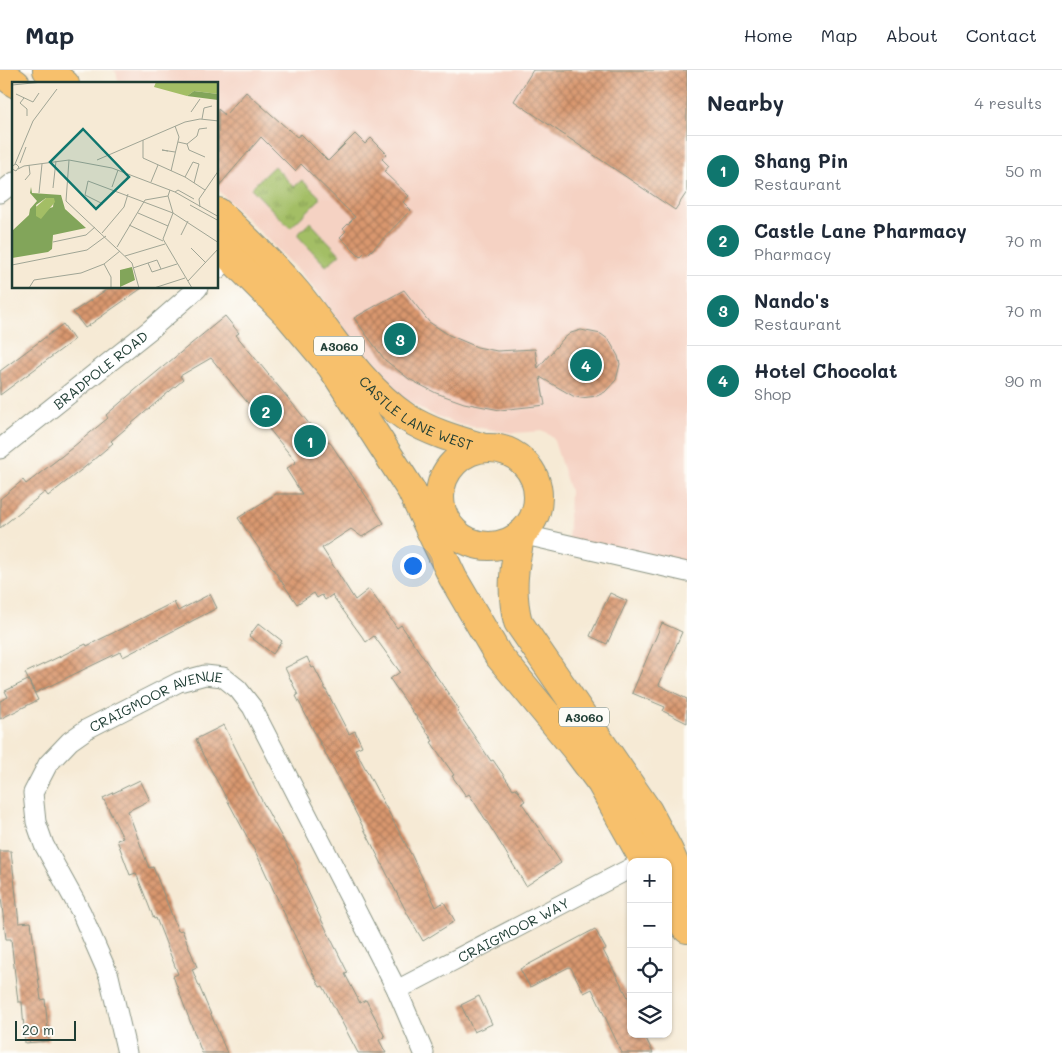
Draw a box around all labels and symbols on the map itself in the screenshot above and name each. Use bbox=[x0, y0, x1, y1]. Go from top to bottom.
inset map bbox=[12, 82, 219, 289]
pin: 3 bbox=[384, 320, 416, 358]
street label: BRADPOLE ROAD bbox=[49, 326, 152, 413]
road number: A3060 bbox=[314, 336, 364, 356]
pin: 4 bbox=[570, 346, 602, 384]
street label: CASTLE LANE WEST bbox=[355, 371, 476, 454]
pin: 2 bbox=[250, 392, 282, 430]
pin: 1 bbox=[294, 422, 326, 460]
your location bbox=[400, 553, 426, 579]
street label: CRAIGMOOR AVENUE bbox=[86, 666, 224, 736]
road number: A3060 bbox=[559, 708, 609, 726]
street label: CRAIGMOOR WAY bbox=[454, 893, 572, 966]
scale bar bbox=[15, 1018, 76, 1041]

